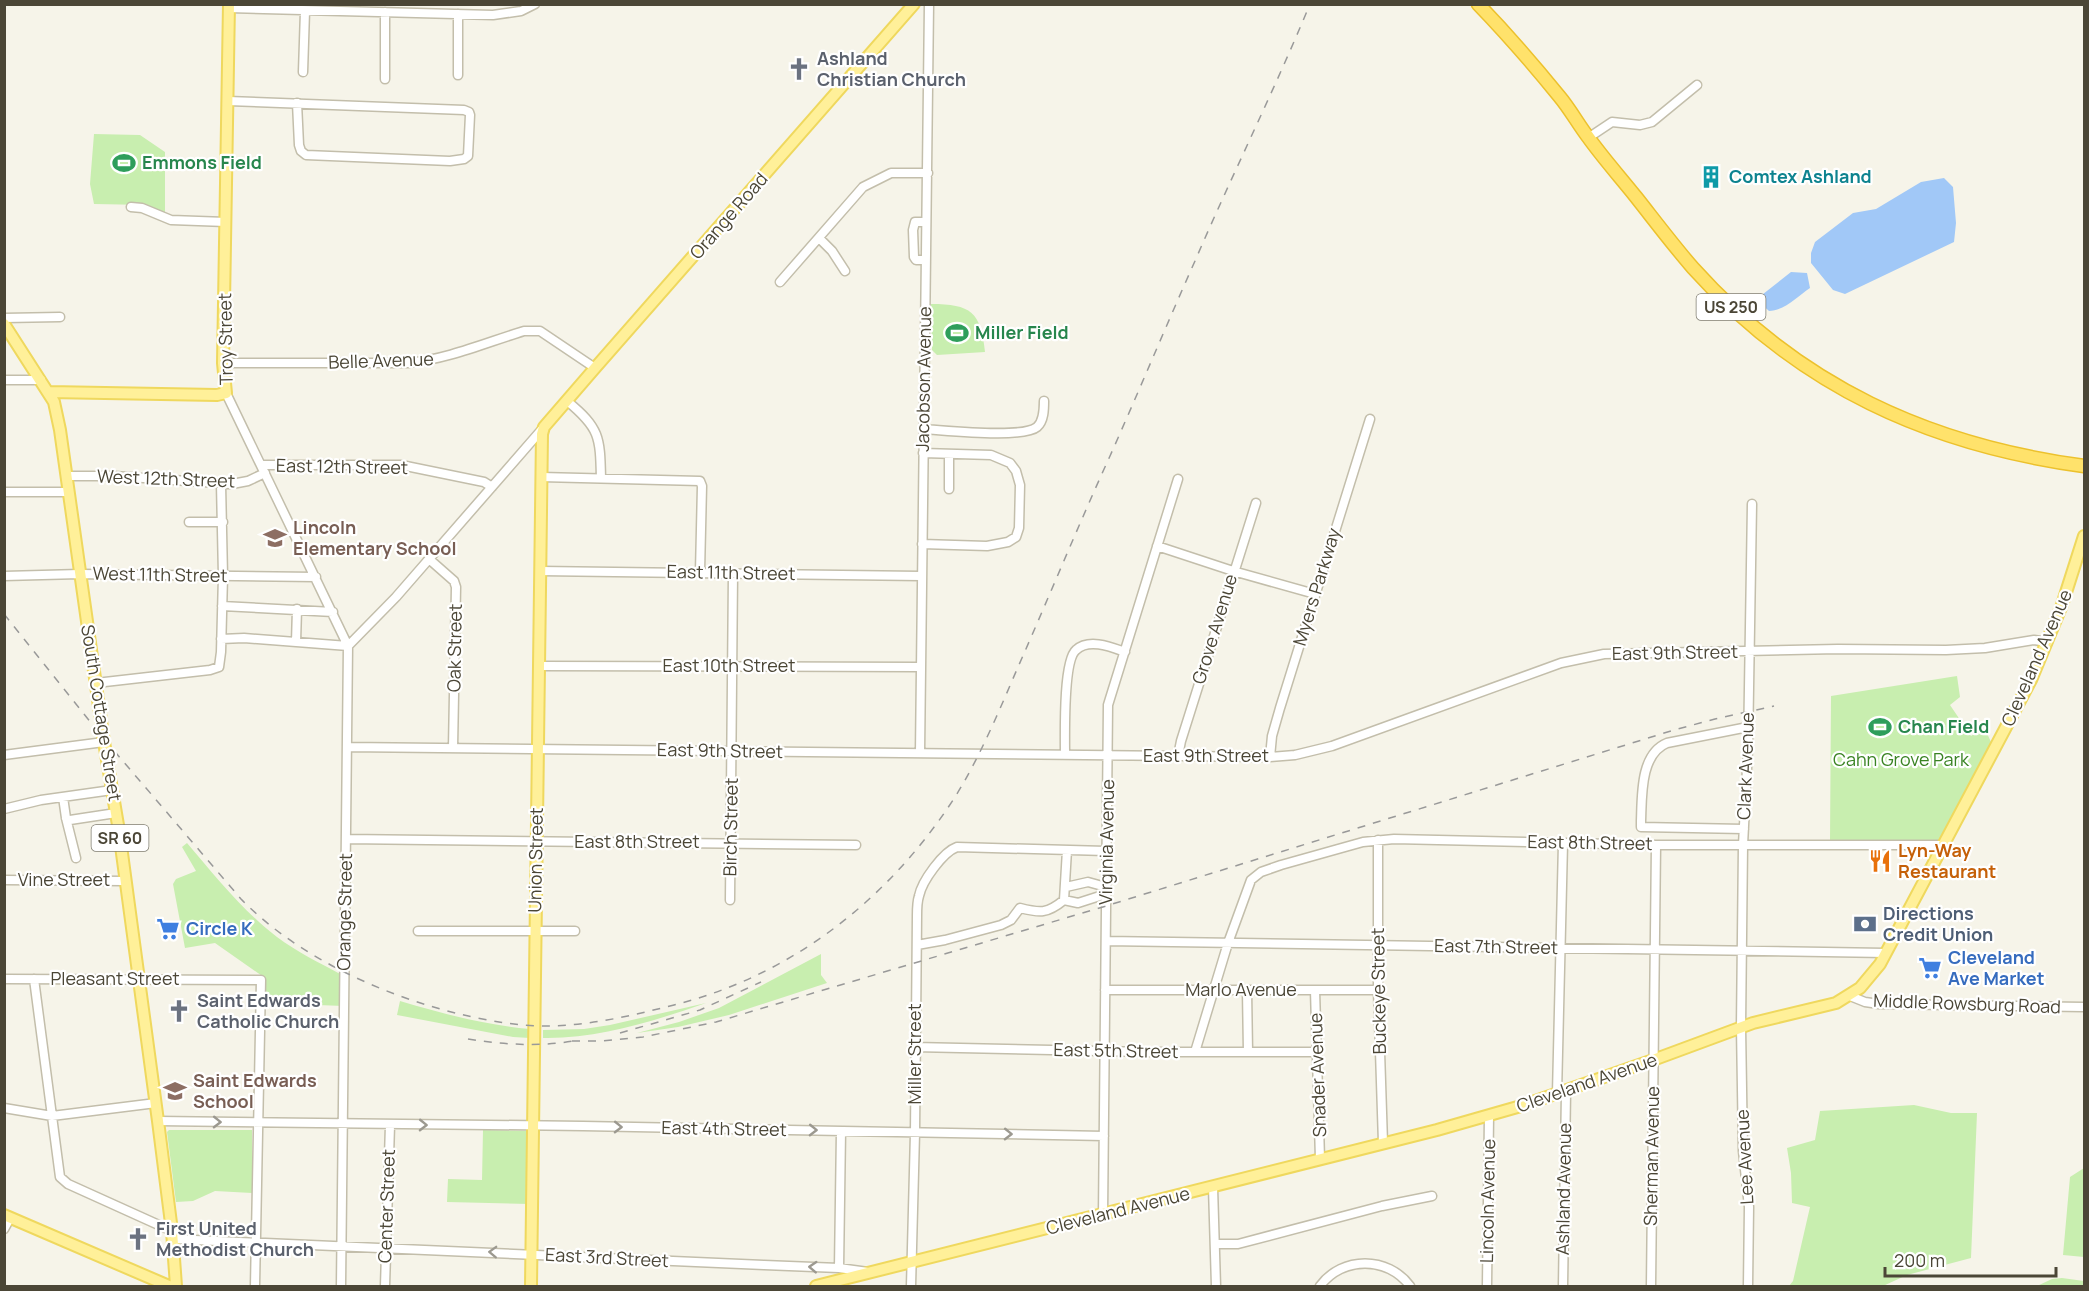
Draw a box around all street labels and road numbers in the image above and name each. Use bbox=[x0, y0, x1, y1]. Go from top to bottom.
street label: Orange Road bbox=[684, 167, 772, 264]
street label: Troy Street bbox=[212, 293, 238, 385]
road number: US 250 bbox=[1696, 294, 1766, 320]
street label: Jacobson Avenue bbox=[910, 306, 936, 452]
street label: Belle Avenue bbox=[328, 346, 434, 374]
street label: East 12th Street bbox=[276, 453, 408, 479]
street label: West 12th Street bbox=[97, 464, 236, 492]
street label: Myers Parkway bbox=[1287, 524, 1346, 649]
street label: East 11th Street bbox=[666, 559, 796, 585]
street label: West 11th Street bbox=[92, 561, 228, 587]
street label: Grove Avenue bbox=[1186, 571, 1242, 687]
street label: Cleveland Avenue bbox=[1995, 585, 2077, 730]
street label: Oak Street bbox=[441, 604, 467, 692]
street label: South Cottage Street bbox=[76, 623, 128, 803]
street label: East 9th Street bbox=[1612, 639, 1738, 665]
street label: East 10th Street bbox=[663, 653, 795, 677]
street label: Clark Avenue bbox=[1731, 712, 1759, 820]
street label: East 9th Street bbox=[657, 737, 783, 763]
street label: East 9th Street bbox=[1143, 743, 1269, 767]
street label: Birch Street bbox=[717, 777, 743, 877]
street label: Virginia Avenue bbox=[1093, 779, 1119, 905]
street label: Union Street bbox=[522, 807, 548, 913]
road number: SR 60 bbox=[92, 825, 148, 851]
street label: East 8th Street bbox=[574, 829, 700, 853]
street label: East 8th Street bbox=[1527, 829, 1653, 855]
street label: Orange Street bbox=[331, 853, 357, 971]
street label: Vine Street bbox=[18, 867, 110, 891]
street label: Buckeye Street bbox=[1365, 927, 1391, 1055]
street label: East 7th Street bbox=[1434, 933, 1558, 959]
street label: Pleasant Street bbox=[50, 966, 180, 990]
street label: Marlo Avenue bbox=[1185, 977, 1297, 1001]
street label: Middle Rowsburg Road bbox=[1873, 988, 2061, 1018]
street label: Miller Street bbox=[902, 1003, 926, 1105]
street label: Snader Avenue bbox=[1303, 1012, 1331, 1138]
street label: East 5th Street bbox=[1053, 1037, 1179, 1063]
street label: Cleveland Avenue bbox=[1513, 1047, 1660, 1117]
street label: Sherman Avenue bbox=[1638, 1086, 1664, 1226]
street label: Lee Avenue bbox=[1730, 1109, 1758, 1205]
street label: East 4th Street bbox=[661, 1115, 787, 1141]
street label: Ashland Avenue bbox=[1550, 1123, 1576, 1255]
street label: Lincoln Avenue bbox=[1474, 1139, 1500, 1263]
street label: Center Street bbox=[372, 1149, 400, 1263]
street label: Cleveland Avenue bbox=[1043, 1181, 1192, 1239]
street label: East 3rd Street bbox=[545, 1242, 670, 1272]

